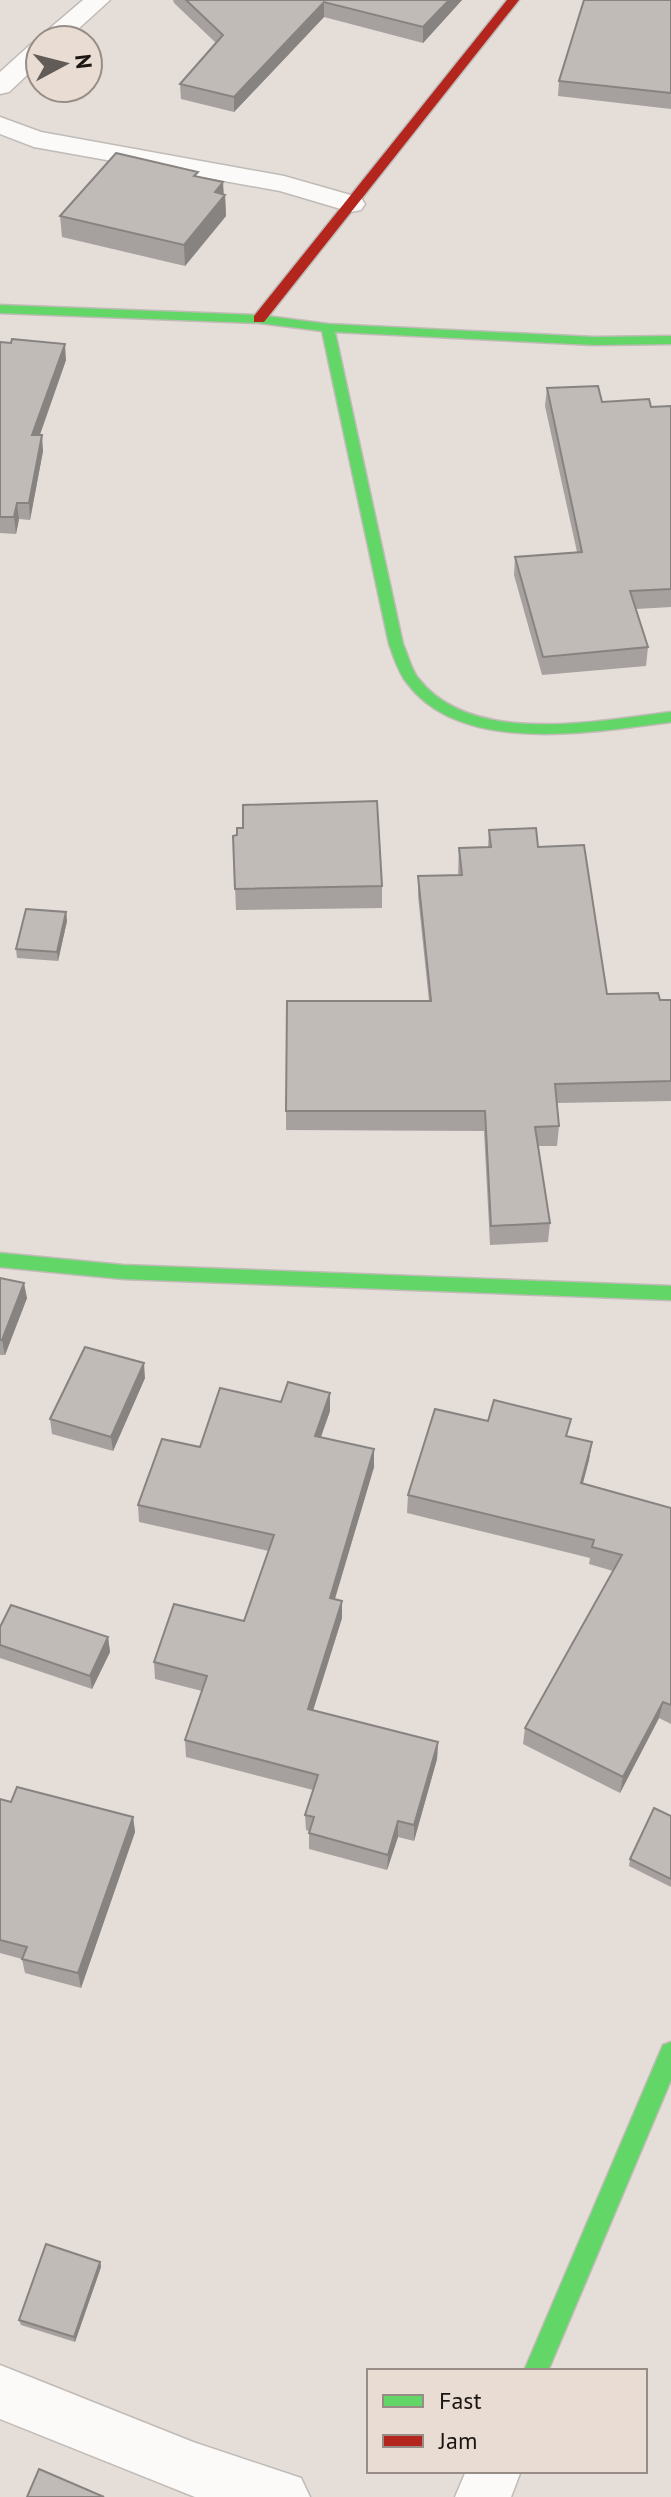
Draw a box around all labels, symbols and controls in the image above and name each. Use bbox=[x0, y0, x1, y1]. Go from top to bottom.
north arrow bbox=[24, 24, 104, 104]
text: N bbox=[69, 53, 99, 70]
legend bbox=[367, 2369, 647, 2473]
text: Fast bbox=[439, 2385, 482, 2416]
text: Jam bbox=[438, 2425, 477, 2456]

